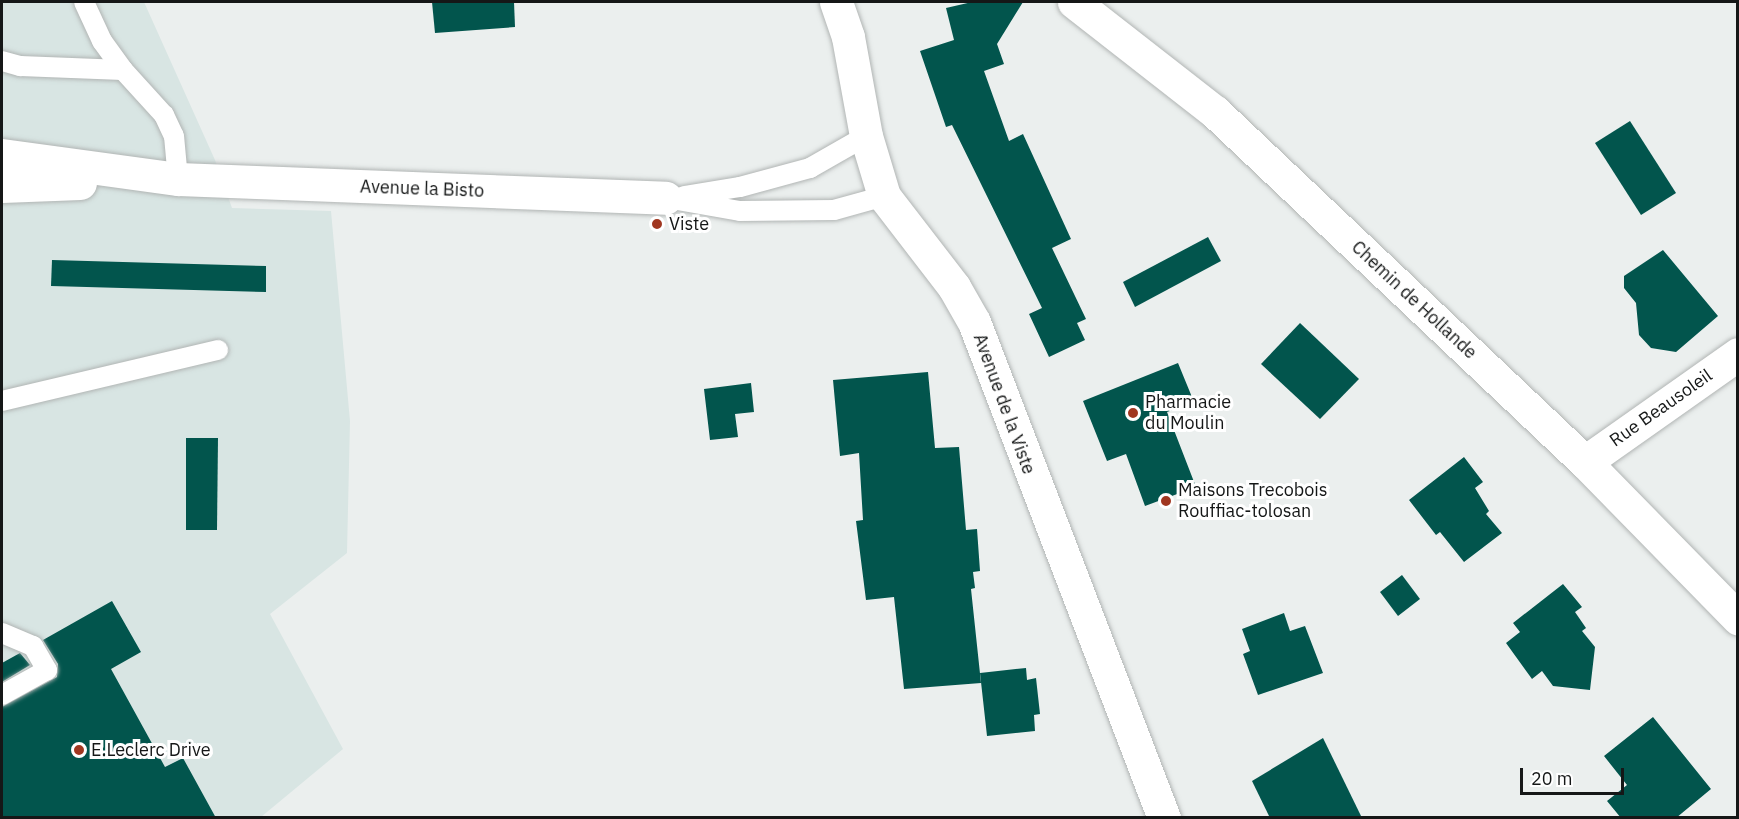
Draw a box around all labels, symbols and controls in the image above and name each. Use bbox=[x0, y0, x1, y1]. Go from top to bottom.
street label: Avenue la Bisto bbox=[359, 176, 485, 202]
place label: Viste bbox=[669, 213, 709, 235]
marker: Viste bbox=[650, 217, 664, 231]
street label: Chemin de Hollande bbox=[1347, 236, 1481, 364]
street label: Avenue de la Viste bbox=[969, 331, 1039, 477]
street label: Rue Beausoleil bbox=[1606, 365, 1716, 451]
place label: Pharmacie du Moulin bbox=[1145, 392, 1231, 434]
marker: Pharmacie du Moulin bbox=[1126, 406, 1140, 420]
place label: Maisons Trecobois Rouffiac-tolosan bbox=[1178, 480, 1328, 522]
marker: Maisons Trecobois Rouffiac-tolosan bbox=[1159, 494, 1173, 508]
place label: E.Leclerc Drive bbox=[91, 739, 211, 761]
marker: E.Leclerc Drive bbox=[72, 743, 86, 757]
scale bar bbox=[1523, 756, 1626, 794]
text: 20 m bbox=[1531, 767, 1573, 790]

